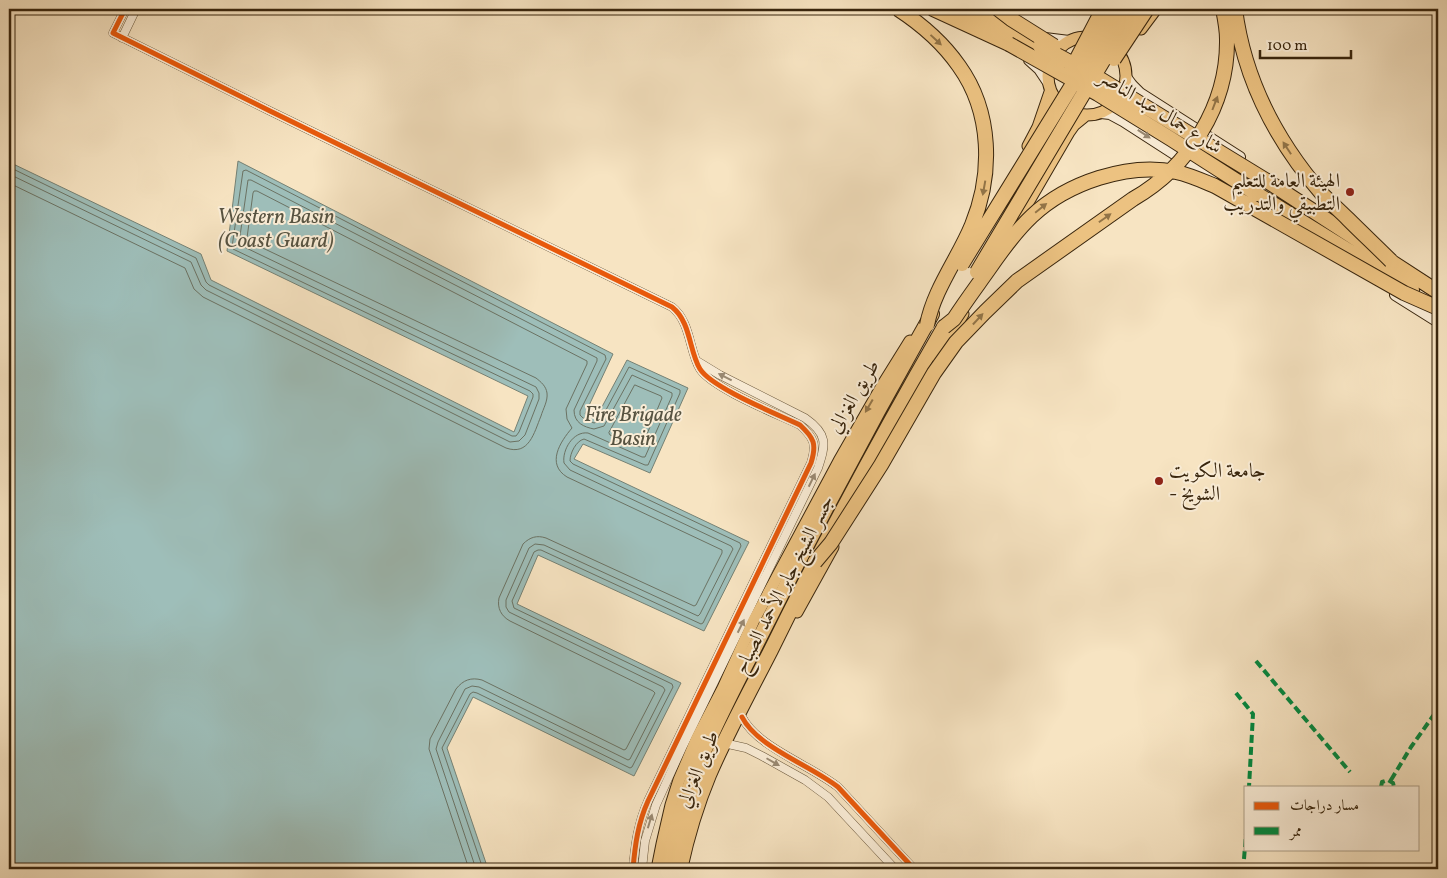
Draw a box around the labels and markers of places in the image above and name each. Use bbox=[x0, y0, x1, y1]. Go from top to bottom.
place label: الهيئة العامة للتعليم التطبيقي والتدريب bbox=[1223, 168, 1340, 223]
marker: الهيئة العامة للتعليم التطبيقي والتدريب bbox=[1344, 186, 1356, 198]
place label: جامعة الكويت - الشويخ bbox=[1169, 458, 1266, 510]
marker: جامعة الكويت - الشويخ bbox=[1153, 475, 1165, 487]

